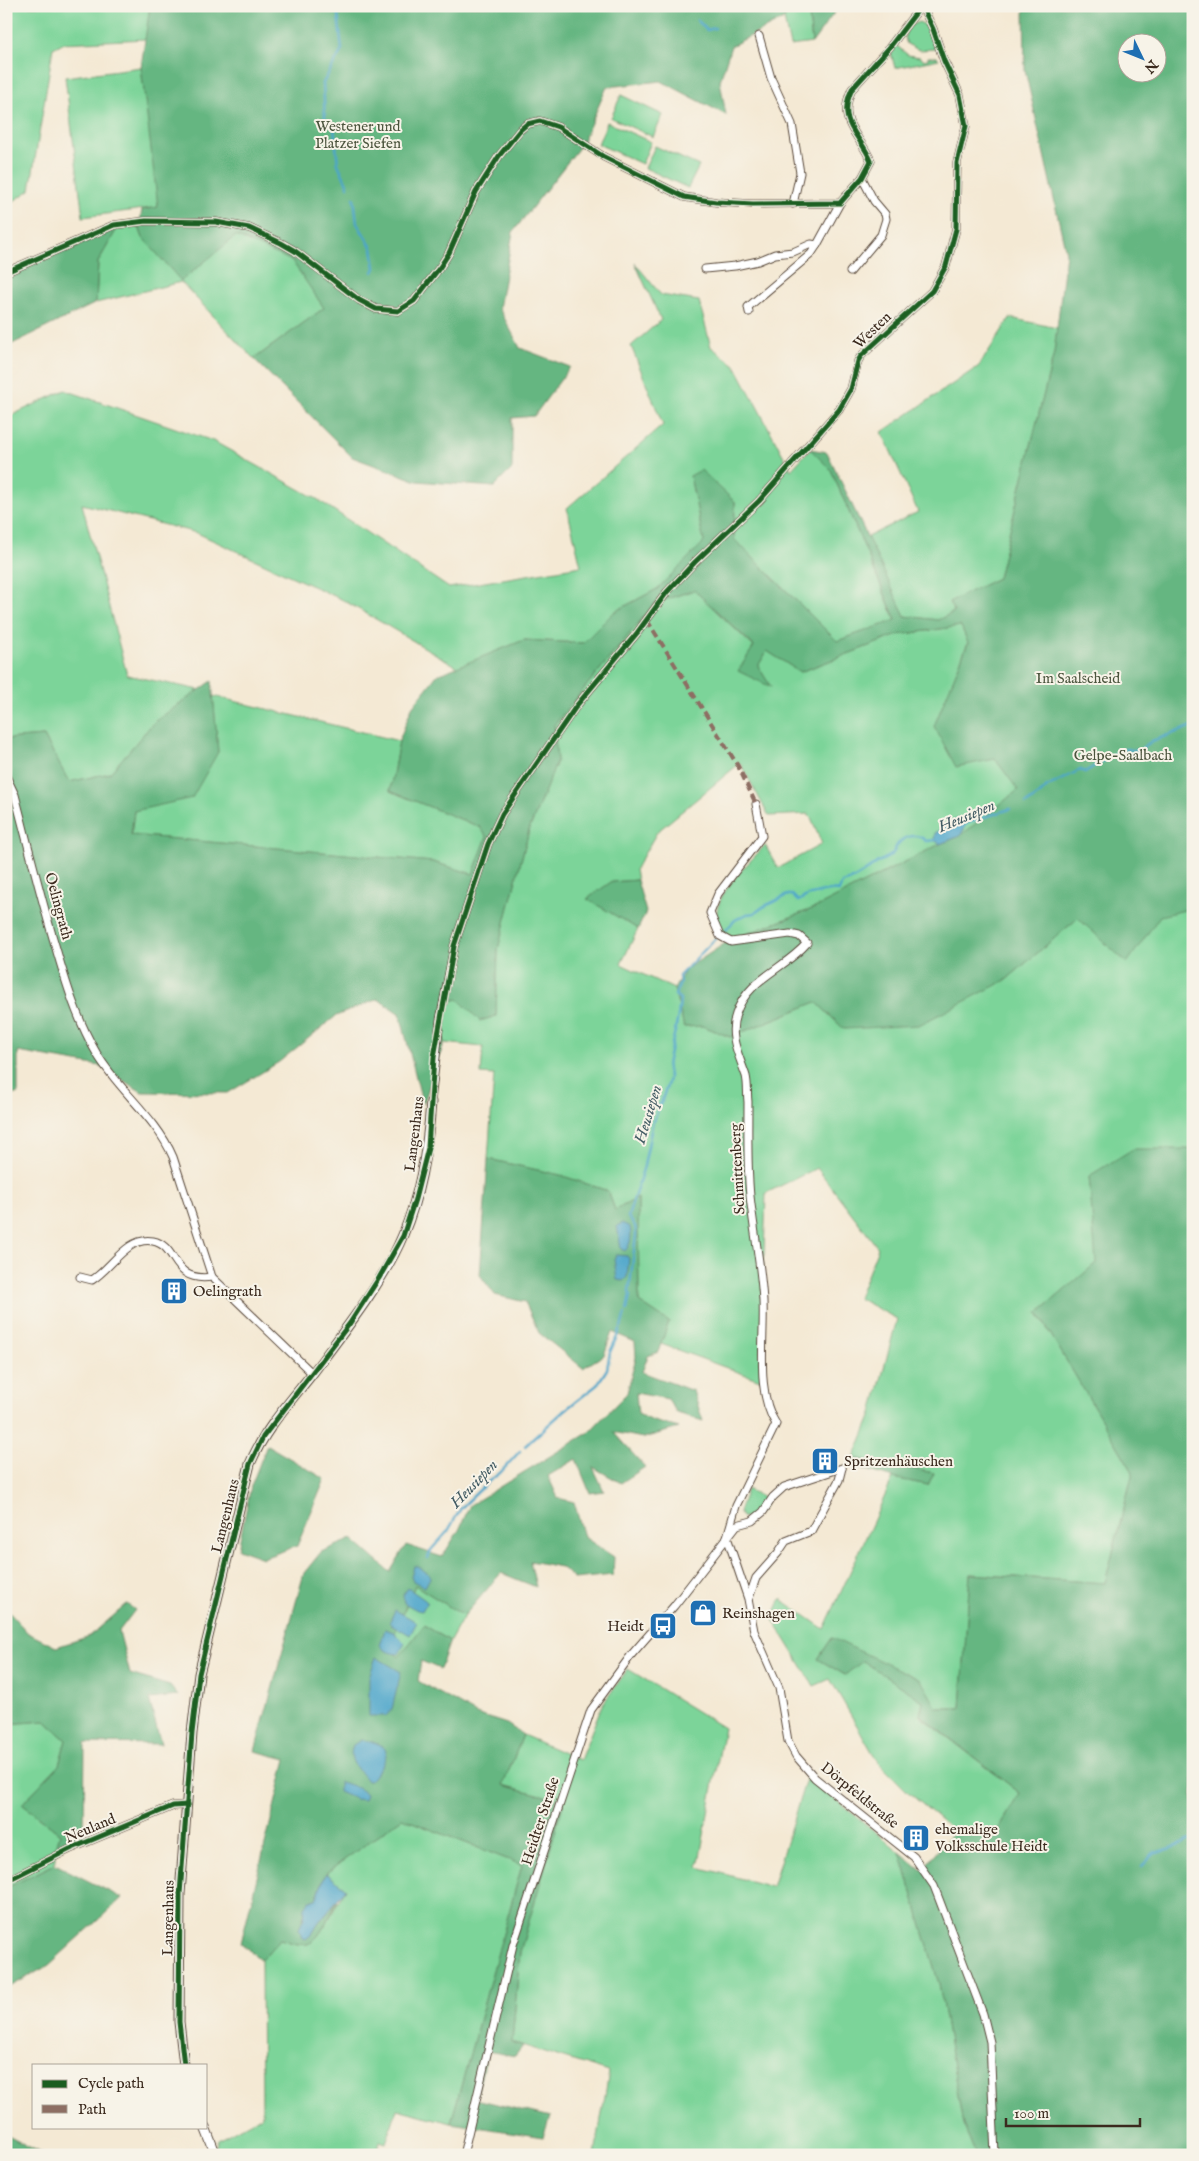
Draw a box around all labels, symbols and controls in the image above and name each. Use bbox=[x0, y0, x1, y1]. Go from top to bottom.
north arrow bbox=[1116, 32, 1166, 82]
text: N bbox=[1140, 55, 1162, 77]
park label: Westener und Platzer Siefen bbox=[315, 117, 402, 153]
street label: Westen bbox=[849, 308, 895, 353]
park label: Im Saalscheid bbox=[1036, 669, 1121, 688]
park label: Gelpe-Saalbach bbox=[1074, 746, 1172, 765]
water label: Heusiepen bbox=[934, 796, 998, 838]
street label: Oelingrath bbox=[40, 870, 77, 942]
water label: Heusiepen bbox=[630, 1083, 667, 1147]
street label: Langenhaus bbox=[400, 1095, 429, 1173]
street label: Schmittenberg bbox=[726, 1122, 749, 1215]
building icon: Oelingrath bbox=[159, 1276, 189, 1306]
place label: Oelingrath bbox=[193, 1282, 262, 1301]
building icon: Spritzenhäuschen bbox=[810, 1446, 840, 1476]
place label: Spritzenhäuschen bbox=[844, 1452, 953, 1471]
water label: Heusiepen bbox=[446, 1456, 502, 1514]
street label: Langenhaus bbox=[207, 1477, 244, 1555]
shop icon: Reinshagen bbox=[688, 1598, 718, 1628]
place label: Reinshagen bbox=[722, 1604, 795, 1623]
bus stop icon: Heidt bbox=[648, 1611, 678, 1641]
place label: Heidt bbox=[607, 1617, 644, 1636]
street label: Dörpfeldstraße bbox=[817, 1758, 903, 1833]
street label: Heidter Straße bbox=[517, 1774, 564, 1868]
street label: Neuland bbox=[62, 1809, 120, 1848]
place label: ehemalige Volksschule Heidt bbox=[934, 1820, 1048, 1856]
building icon: ehemalige Volksschule Heidt bbox=[901, 1823, 931, 1853]
street label: Langenhaus bbox=[158, 1880, 179, 1956]
legend bbox=[32, 2064, 208, 2128]
text: Cycle path bbox=[78, 2074, 144, 2093]
scale bar bbox=[1006, 2096, 1140, 2128]
text: Path bbox=[78, 2100, 106, 2119]
text: 100 m bbox=[1014, 2104, 1050, 2123]

